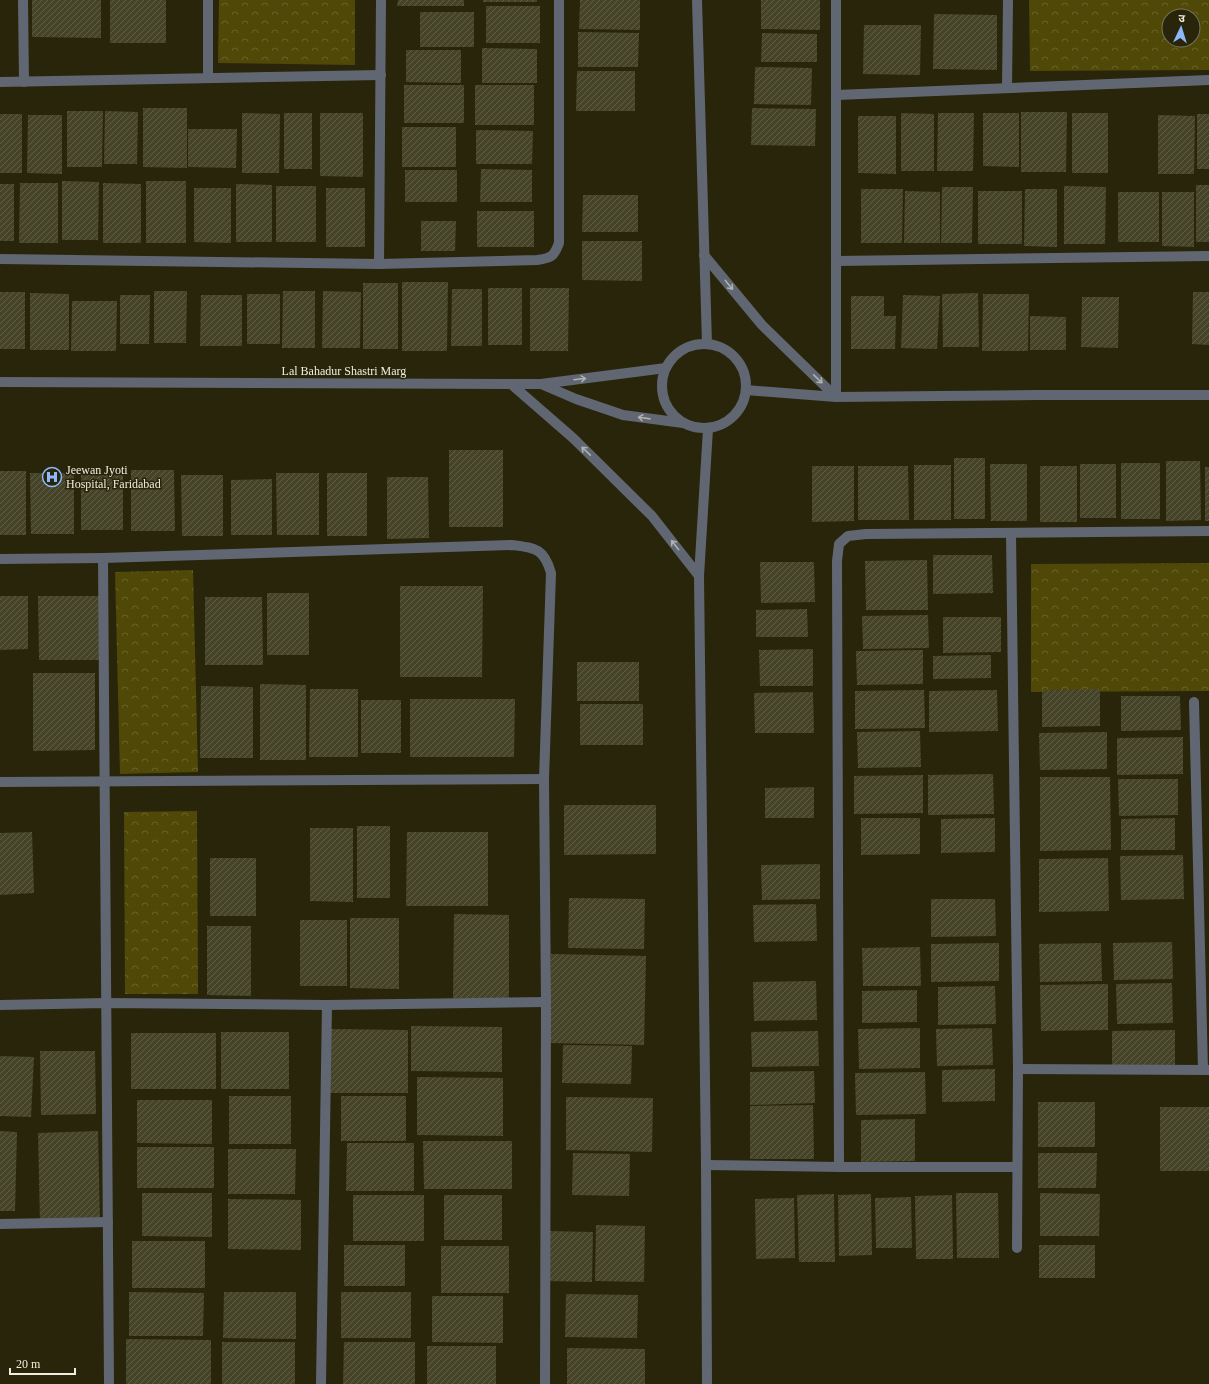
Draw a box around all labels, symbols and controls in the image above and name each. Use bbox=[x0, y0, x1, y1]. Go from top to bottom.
north arrow bbox=[1161, 8, 1201, 48]
text: उ bbox=[1178, 12, 1186, 24]
one-way arrow bbox=[725, 279, 734, 290]
street label: Lal Bahadur Shastri Marg bbox=[282, 364, 406, 378]
one-way arrow bbox=[813, 374, 823, 384]
one-way arrow bbox=[573, 375, 586, 383]
one-way arrow bbox=[638, 414, 651, 422]
one-way arrow bbox=[581, 446, 591, 455]
place label: Jeewan Jyoti Hospital, Faridabad bbox=[66, 463, 161, 491]
hospital icon: Jeewan Jyoti Hospital, Faridabad bbox=[41, 466, 63, 488]
one-way arrow bbox=[670, 540, 679, 551]
scale bar bbox=[10, 1350, 75, 1376]
text: 20 m bbox=[16, 1357, 41, 1371]

